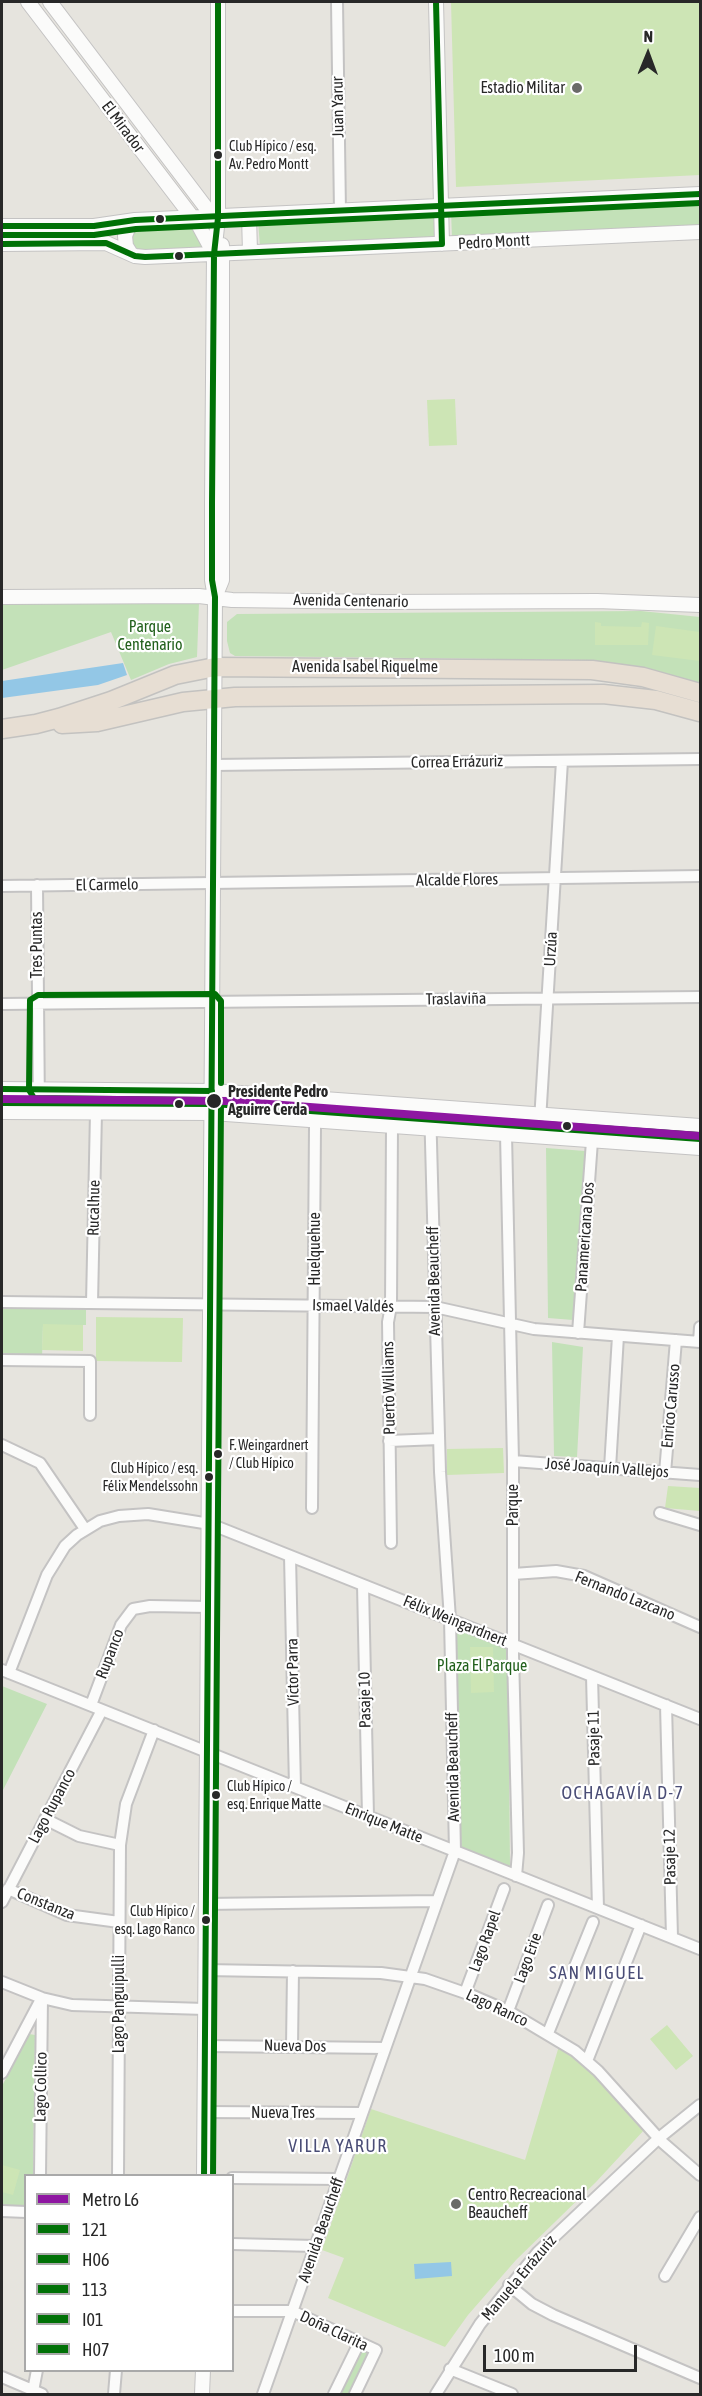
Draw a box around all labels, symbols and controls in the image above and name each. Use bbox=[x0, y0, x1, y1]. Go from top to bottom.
north arrow bbox=[618, 24, 678, 84]
text: N bbox=[643, 27, 653, 45]
street label: Juan Yarur bbox=[328, 76, 348, 138]
place label: Estadio Militar bbox=[480, 78, 565, 98]
marker: Estadio Militar bbox=[570, 81, 584, 95]
street label: El Mirador bbox=[97, 98, 149, 156]
place label: Club Hípico / esq. Av. Pedro Montt bbox=[229, 139, 316, 172]
marker: Club Hípico / esq. Av. Pedro Montt bbox=[212, 149, 224, 161]
unlabelled marker bbox=[154, 213, 166, 225]
street label: Pedro Montt bbox=[457, 231, 531, 253]
unlabelled marker bbox=[173, 250, 185, 262]
street label: Avenida Centenario bbox=[293, 590, 409, 612]
park label: Parque Centenario bbox=[117, 617, 183, 655]
street label: Avenida Isabel Riquelme bbox=[292, 657, 438, 677]
street label: Correa Errázuriz bbox=[411, 752, 503, 772]
street label: Alcalde Flores bbox=[416, 870, 498, 890]
street label: El Carmelo bbox=[75, 875, 139, 895]
street label: Tres Puntas bbox=[27, 912, 47, 978]
street label: Urzúa bbox=[540, 931, 562, 967]
street label: Traslaviña bbox=[425, 989, 487, 1009]
place label: Presidente Pedro Aguirre Cerda bbox=[228, 1082, 328, 1120]
marker: Presidente Pedro Aguirre Cerda bbox=[205, 1092, 223, 1110]
unlabelled marker bbox=[173, 1098, 185, 1110]
unlabelled marker bbox=[561, 1120, 573, 1132]
street label: Rucalhue bbox=[84, 1180, 104, 1236]
street label: Panamericana Dos bbox=[572, 1181, 598, 1293]
street label: Huelquehue bbox=[305, 1212, 325, 1286]
street label: Avenida Beaucheff bbox=[423, 1226, 445, 1336]
street label: Ismael Valdés bbox=[312, 1296, 394, 1316]
street label: Puerto Williams bbox=[379, 1341, 399, 1435]
street label: Enrico Carusso bbox=[658, 1363, 684, 1449]
place label: F. Weingardnert / Club Hípico bbox=[229, 1438, 309, 1470]
marker: F. Weingardnert / Club Hípico bbox=[212, 1448, 224, 1460]
street label: José Joaquín Vallejos bbox=[544, 1454, 670, 1482]
place label: Club Hípico / esq. Félix Mendelssohn bbox=[103, 1461, 198, 1494]
marker: Club Hípico / esq. Félix Mendelssohn bbox=[203, 1471, 215, 1483]
street label: Parque bbox=[503, 1484, 523, 1526]
street label: Fernando Lazcano bbox=[572, 1567, 678, 1625]
street label: Félix Weingardnert bbox=[400, 1591, 510, 1651]
street label: Rupanco bbox=[92, 1626, 128, 1682]
street label: Víctor Parra bbox=[283, 1638, 303, 1706]
park label: Plaza El Parque bbox=[437, 1656, 527, 1676]
street label: Pasaje 10 bbox=[355, 1672, 375, 1728]
street label: Pasaje 11 bbox=[584, 1710, 604, 1766]
street label: Avenida Beaucheff bbox=[442, 1712, 464, 1822]
street label: Lago Rupanco bbox=[24, 1765, 80, 1847]
place label: Club Hípico / esq. Enrique Matte bbox=[227, 1779, 321, 1811]
district label: OCHAGAVÍA D-7 bbox=[561, 1782, 685, 1804]
marker: Club Hípico / esq. Enrique Matte bbox=[210, 1789, 222, 1801]
street label: Enrique Matte bbox=[342, 1799, 426, 1847]
street label: Pasaje 12 bbox=[660, 1829, 680, 1885]
street label: Constanza bbox=[14, 1884, 78, 1924]
place label: Club Hípico / esq. Lago Ranco bbox=[114, 1904, 195, 1936]
street label: Lago Rapel bbox=[465, 1907, 505, 1975]
marker: Club Hípico / esq. Lago Ranco bbox=[200, 1914, 212, 1926]
street label: Lago Erie bbox=[510, 1930, 546, 1986]
street label: Lago Panguipulli bbox=[109, 1955, 129, 2053]
district label: SAN MIGUEL bbox=[549, 1962, 645, 1984]
street label: Lago Ranco bbox=[463, 1985, 531, 2031]
street label: Nueva Dos bbox=[264, 2036, 326, 2056]
street label: Lago Collico bbox=[31, 2052, 51, 2122]
street label: Nueva Tres bbox=[251, 2103, 315, 2123]
district label: VILLA YARUR bbox=[288, 2135, 388, 2157]
legend bbox=[24, 2174, 234, 2372]
street label: Avenida Beaucheff bbox=[294, 2175, 348, 2285]
place label: Centro Recreacional Beaucheff bbox=[468, 2185, 586, 2223]
text: Metro L6 bbox=[82, 2189, 139, 2210]
marker: Centro Recreacional Beaucheff bbox=[449, 2197, 463, 2211]
text: 121 bbox=[82, 2219, 107, 2240]
street label: Manuela Errázuriz bbox=[478, 2231, 560, 2325]
text: H06 bbox=[82, 2249, 109, 2270]
text: 113 bbox=[82, 2279, 107, 2300]
street label: Doña Clarita bbox=[297, 2307, 371, 2355]
text: I01 bbox=[82, 2309, 104, 2330]
scale bar bbox=[486, 2333, 640, 2371]
text: H07 bbox=[82, 2339, 109, 2360]
text: 100 m bbox=[494, 2345, 535, 2366]

